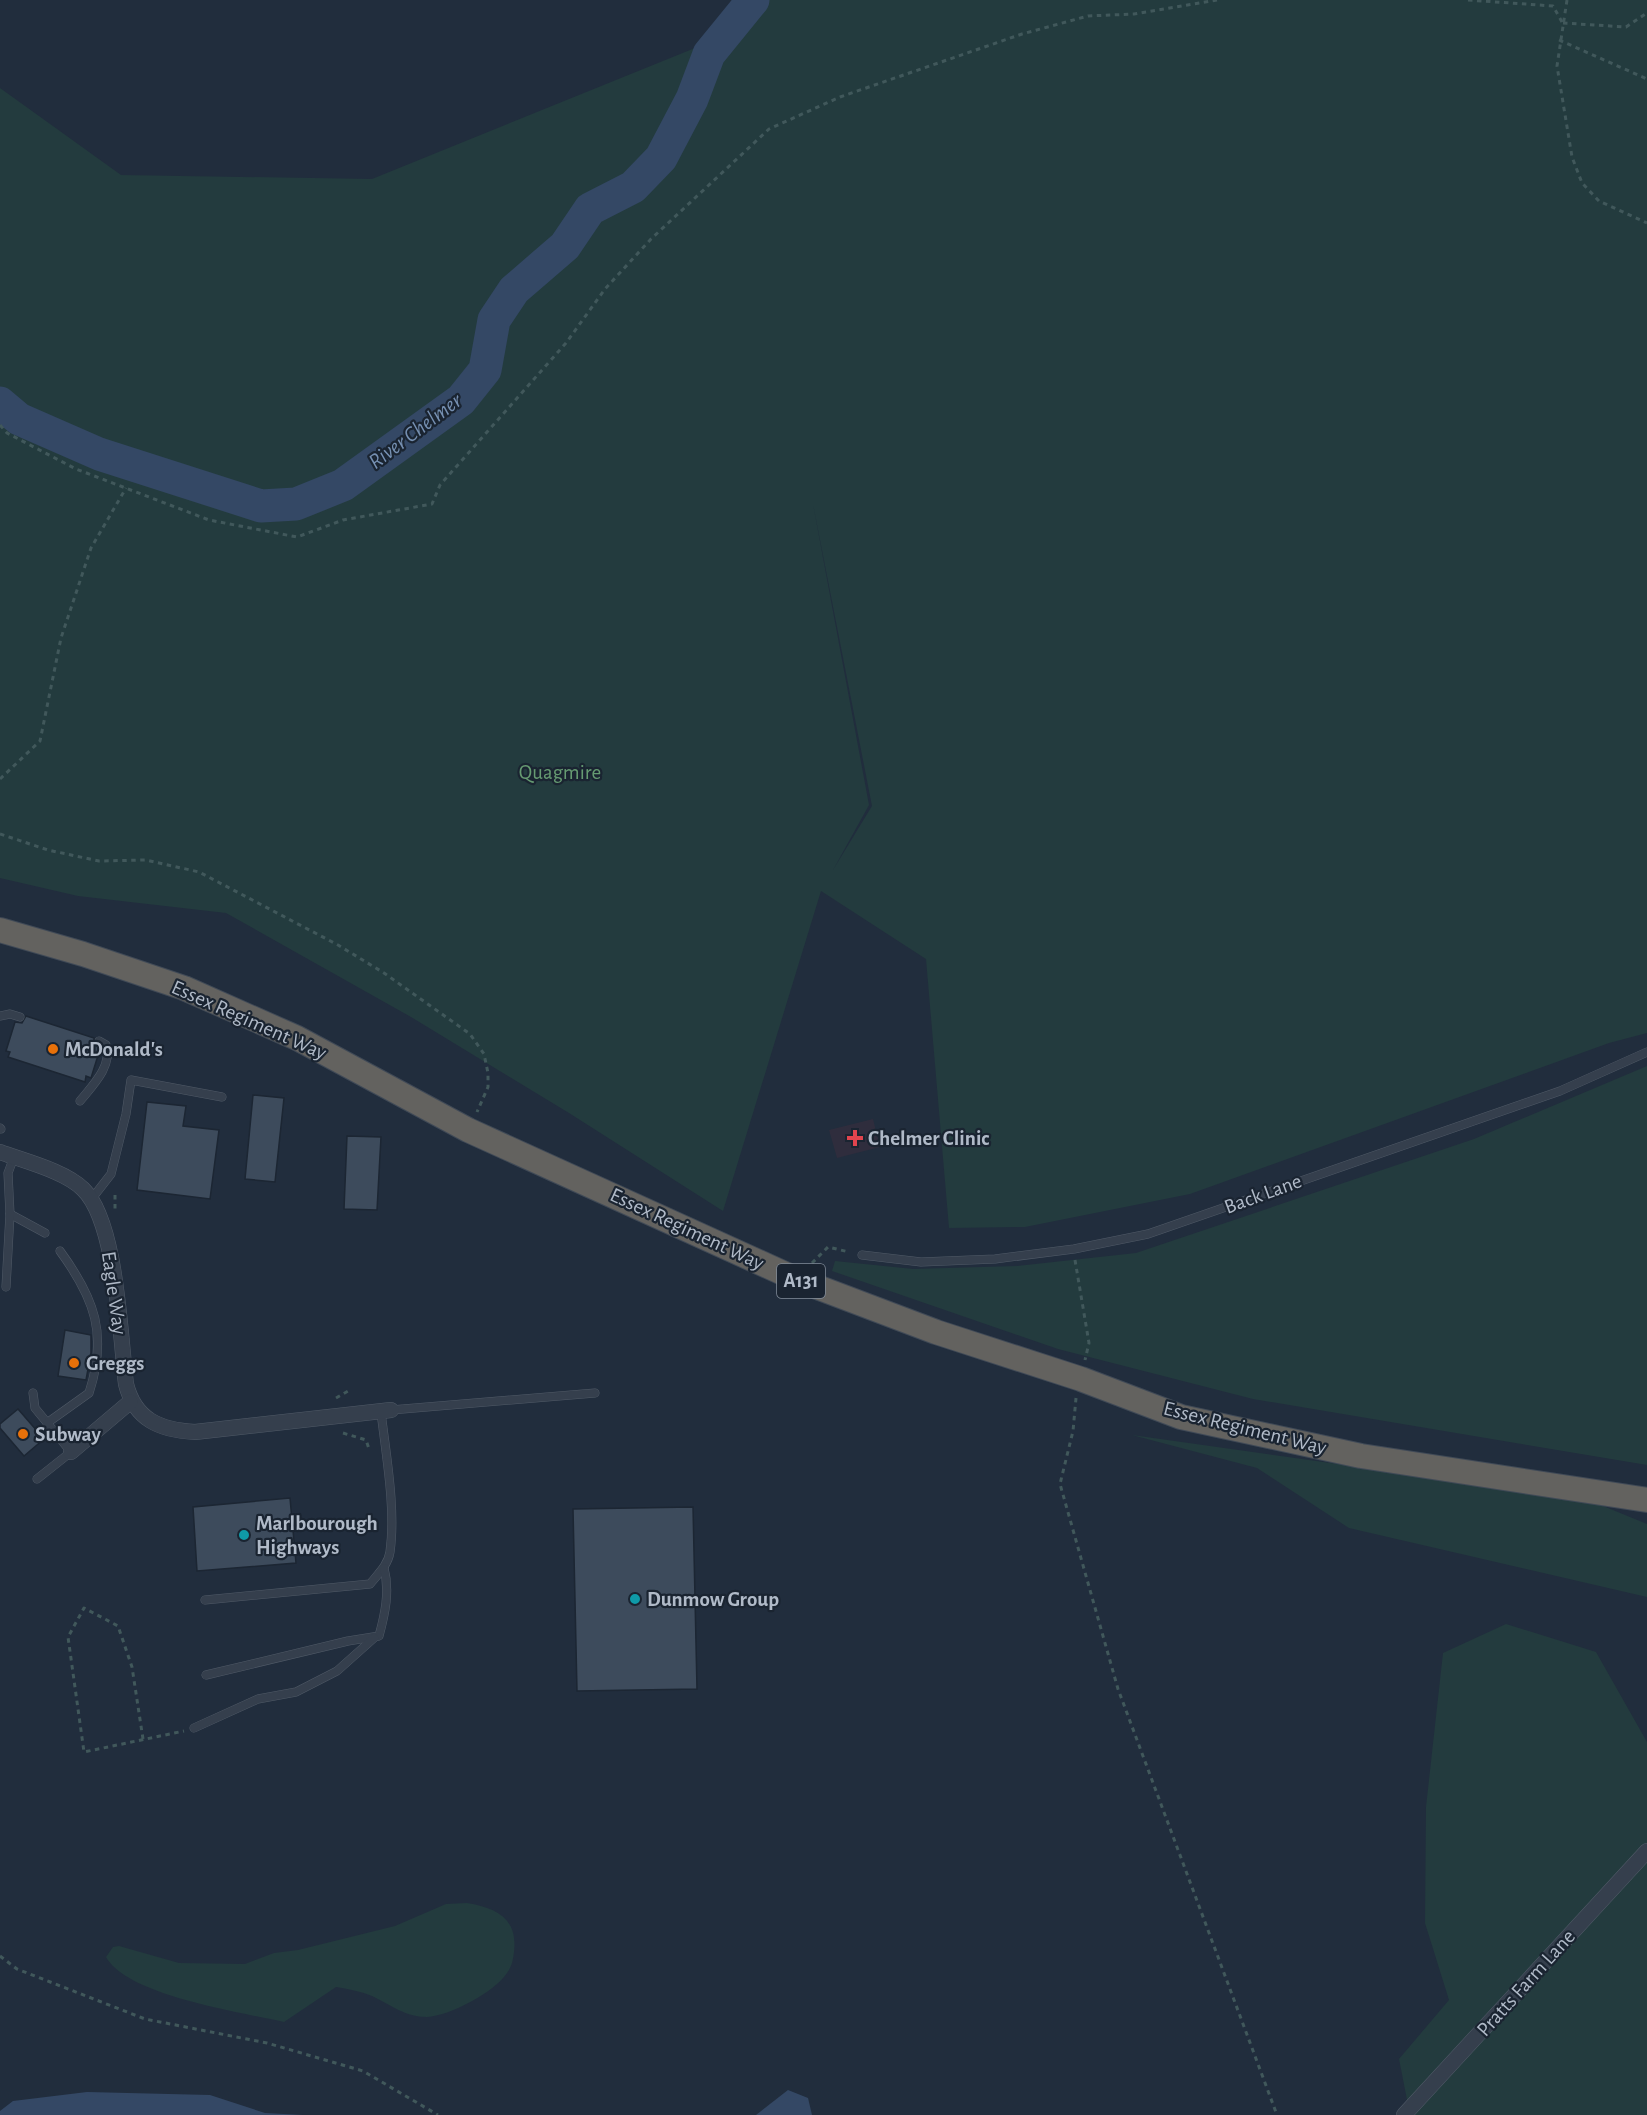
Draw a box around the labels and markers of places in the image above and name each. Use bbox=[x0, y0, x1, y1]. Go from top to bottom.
place label: McDonald's bbox=[65, 1039, 163, 1060]
marker: McDonald's bbox=[46, 1042, 60, 1056]
place label: Chelmer Clinic bbox=[868, 1128, 989, 1149]
marker: Chelmer Clinic bbox=[846, 1129, 864, 1147]
place label: Greggs bbox=[86, 1353, 144, 1374]
marker: Greggs bbox=[67, 1356, 81, 1370]
place label: Subway bbox=[35, 1424, 101, 1445]
marker: Subway bbox=[16, 1427, 30, 1441]
place label: Marlbourough Highways bbox=[256, 1513, 378, 1558]
marker: Marlbourough Highways bbox=[237, 1528, 251, 1542]
place label: Dunmow Group bbox=[647, 1589, 779, 1610]
marker: Dunmow Group bbox=[628, 1592, 642, 1606]

